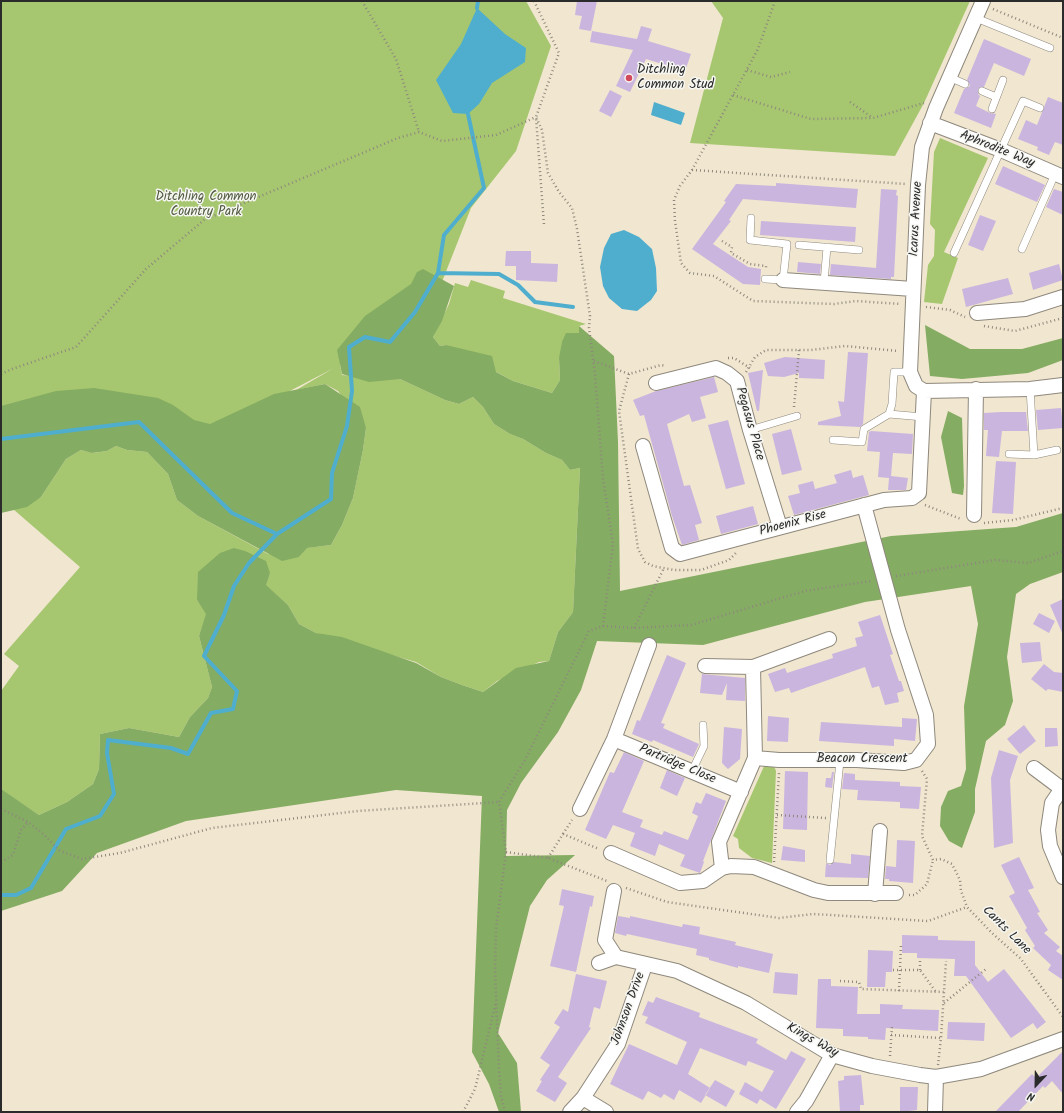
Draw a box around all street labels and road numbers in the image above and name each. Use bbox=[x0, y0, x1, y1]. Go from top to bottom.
street label: Aphrodite Way bbox=[957, 128, 1037, 172]
street label: Icarus Avenue bbox=[907, 181, 927, 257]
street label: Pegasus Place bbox=[731, 385, 767, 463]
street label: Phoenix Rise bbox=[758, 508, 828, 540]
street label: Partridge Close bbox=[636, 742, 718, 788]
street label: Beacon Crescent bbox=[816, 752, 908, 768]
street label: Cants Lane bbox=[978, 903, 1034, 959]
street label: Johnson Drive bbox=[609, 970, 649, 1048]
street label: Kings Way bbox=[783, 1020, 841, 1062]

